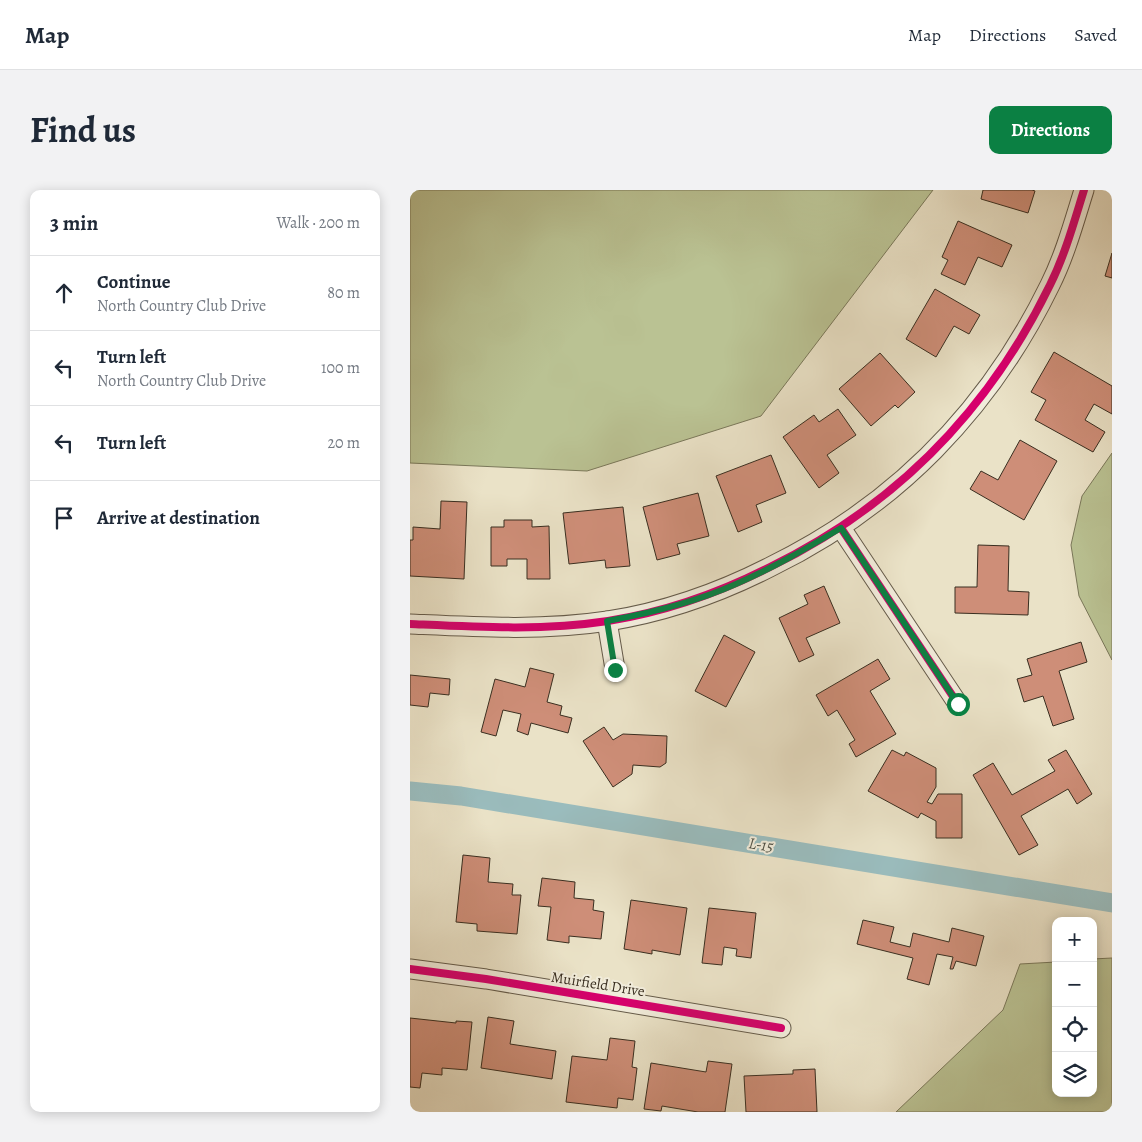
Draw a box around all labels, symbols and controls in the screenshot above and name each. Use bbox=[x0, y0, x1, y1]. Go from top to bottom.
text: Map bbox=[25, 19, 69, 51]
text: Map bbox=[908, 23, 941, 47]
text: Directions bbox=[969, 23, 1046, 47]
text: Saved bbox=[1074, 23, 1117, 47]
text: Find us bbox=[30, 106, 136, 154]
button: Directions bbox=[989, 106, 1112, 154]
text: 3 min bbox=[50, 209, 98, 237]
text: Walk · 200 m bbox=[276, 212, 360, 234]
text: Continue bbox=[97, 269, 171, 295]
icon: ahead bbox=[50, 279, 78, 307]
text: 80 m bbox=[327, 282, 360, 304]
text: North Country Club Drive bbox=[97, 295, 266, 317]
text: Turn left bbox=[97, 344, 166, 370]
icon: left bbox=[50, 354, 78, 382]
text: 100 m bbox=[321, 357, 360, 379]
text: North Country Club Drive bbox=[97, 370, 266, 392]
icon: left bbox=[50, 429, 78, 457]
text: Turn left bbox=[97, 430, 166, 456]
text: 20 m bbox=[327, 432, 360, 454]
icon: arrive bbox=[50, 504, 78, 532]
text: Arrive at destination bbox=[97, 505, 260, 531]
route end bbox=[604, 659, 627, 682]
route start bbox=[947, 693, 970, 716]
water label: L-15 bbox=[747, 832, 775, 858]
map controls bbox=[1052, 917, 1097, 1097]
button: + bbox=[1052, 917, 1097, 962]
button: − bbox=[1052, 962, 1097, 1007]
street label: Muirfield Drive bbox=[550, 967, 646, 1001]
button: locate bbox=[1052, 1007, 1097, 1052]
button: layers bbox=[1052, 1052, 1097, 1097]

